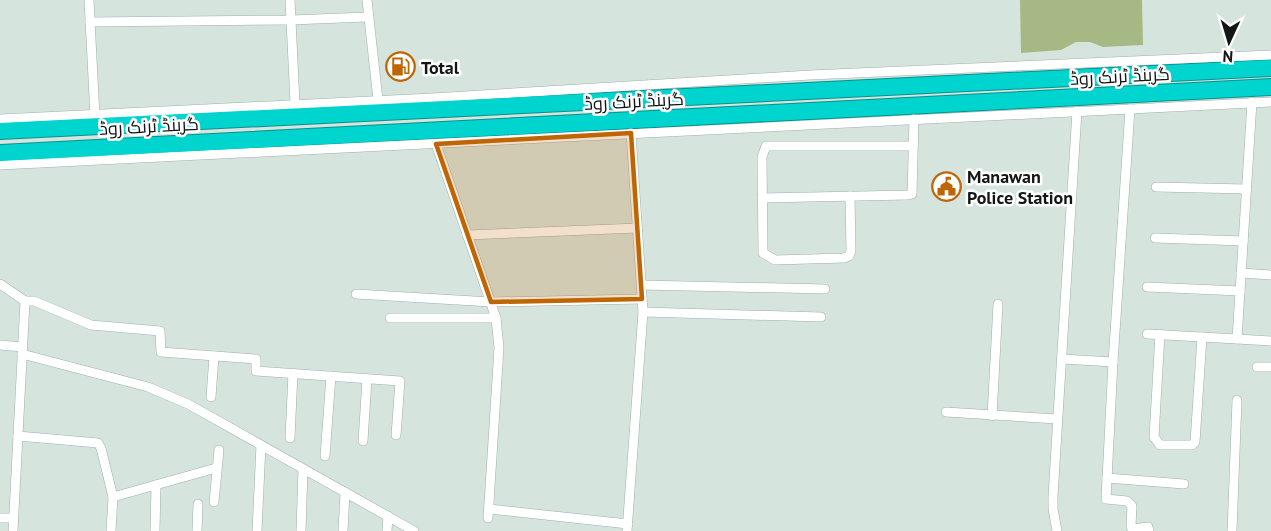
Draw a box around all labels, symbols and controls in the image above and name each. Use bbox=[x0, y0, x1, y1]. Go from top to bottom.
north arrow bbox=[1199, 12, 1259, 72]
text: N bbox=[1222, 47, 1234, 67]
fuel station icon: Total bbox=[384, 51, 416, 83]
place label: Total bbox=[421, 56, 460, 79]
street label: گرینڈ ٹرنک روڈ bbox=[1070, 62, 1170, 90]
street label: گرینڈ ٹرنک روڈ bbox=[584, 87, 684, 115]
street label: گرینڈ ٹرنک روڈ bbox=[99, 112, 199, 140]
place label: Manawan Police Station bbox=[967, 165, 1073, 209]
public building icon: Manawan Police Station bbox=[930, 170, 962, 202]

